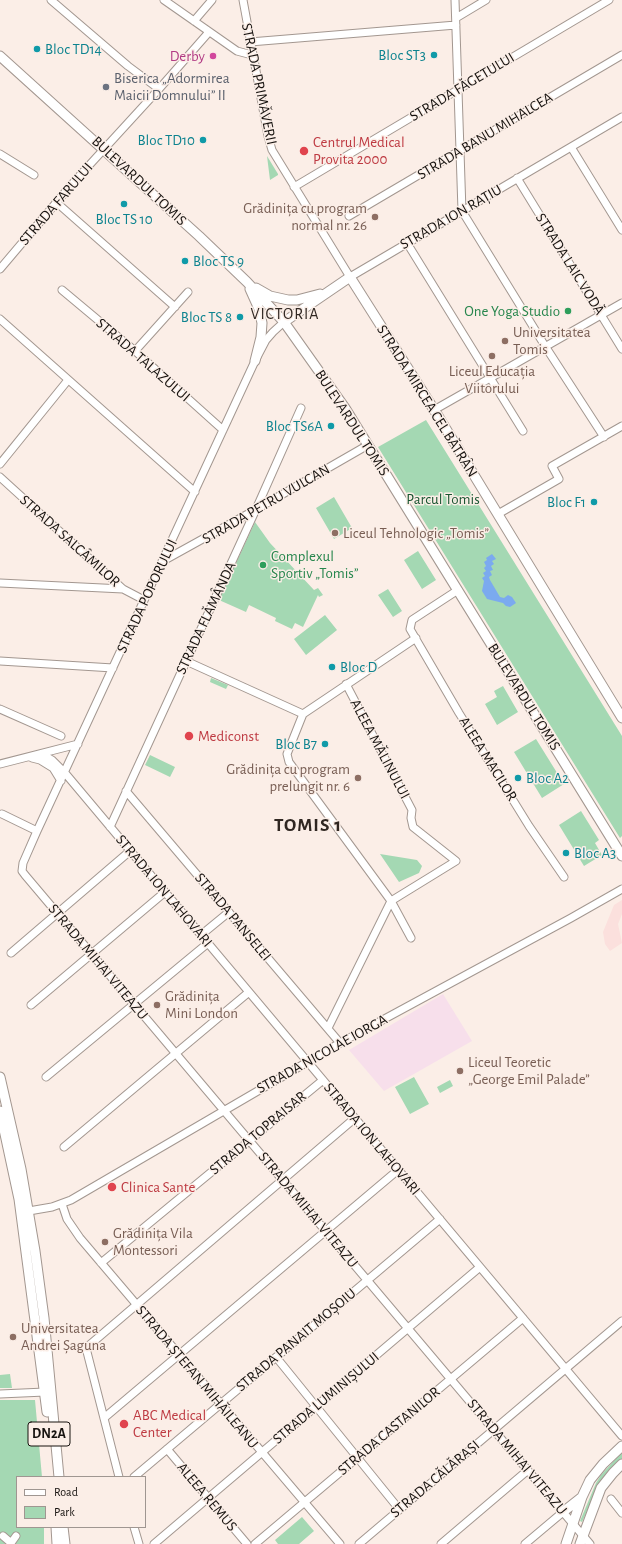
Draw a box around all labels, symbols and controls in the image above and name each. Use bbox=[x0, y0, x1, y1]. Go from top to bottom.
street label: STRADA PRIMĂVERII bbox=[237, 21, 281, 147]
place label: Bloc TD14 bbox=[45, 40, 102, 58]
marker: Bloc TD14 bbox=[32, 44, 42, 54]
place label: Bloc ST3 bbox=[378, 46, 426, 64]
place label: Derby bbox=[170, 47, 205, 65]
street label: STRADA FĂGETULUI bbox=[406, 49, 518, 125]
marker: Bloc ST3 bbox=[429, 50, 439, 60]
marker: Derby bbox=[208, 51, 218, 61]
place label: Biserica „Adormirea Maicii Domnului” II bbox=[114, 69, 230, 104]
marker: Biserica „Adormirea Maicii Domnului” II bbox=[101, 82, 111, 92]
street label: STRADA BANU MIHALCEA bbox=[414, 88, 556, 184]
place label: Bloc TD10 bbox=[138, 131, 195, 149]
street label: BULEVARDUL TOMIS bbox=[88, 132, 190, 230]
place label: Centrul Medical Provita 2000 bbox=[313, 133, 405, 168]
marker: Bloc TD10 bbox=[198, 135, 208, 145]
marker: Centrul Medical Provita 2000 bbox=[298, 145, 310, 157]
street label: STRADA FARULUI bbox=[15, 159, 97, 249]
street label: STRADA ION RAȚIU bbox=[397, 181, 505, 253]
marker: Bloc TS 10 bbox=[119, 199, 129, 209]
place label: Grădinița cu program normal nr. 26 bbox=[243, 199, 367, 234]
place label: Bloc TS 10 bbox=[95, 210, 153, 228]
street label: STRADA LAIC VODĂ bbox=[531, 210, 609, 318]
marker: Grădinița cu program normal nr. 26 bbox=[370, 212, 380, 222]
place label: Bloc TS 9 bbox=[193, 252, 244, 270]
marker: Bloc TS 9 bbox=[180, 256, 190, 266]
place label: One Yoga Studio bbox=[464, 302, 560, 320]
district label: VICTORIA bbox=[250, 304, 320, 324]
marker: One Yoga Studio bbox=[563, 306, 573, 316]
place label: Bloc TS 8 bbox=[181, 308, 232, 326]
marker: Bloc TS 8 bbox=[235, 312, 245, 322]
street label: STRADA TALAZULUI bbox=[92, 314, 194, 406]
street label: STRADA MIRCEA CEL BĂTRÂN bbox=[373, 321, 481, 481]
place label: Universitatea Tomis bbox=[513, 323, 591, 358]
marker: Universitatea Tomis bbox=[500, 336, 510, 346]
marker: Liceul Educația Viitorului bbox=[487, 351, 497, 361]
place label: Liceul Educația Viitorului bbox=[449, 362, 535, 397]
street label: BULEVARDUL TOMIS bbox=[311, 367, 393, 479]
place label: Bloc TS6A bbox=[266, 417, 323, 435]
marker: Bloc TS6A bbox=[326, 421, 336, 431]
street label: STRADA PETRU VULCAN bbox=[199, 460, 333, 548]
park label: Parcul Tomis bbox=[406, 490, 480, 508]
street label: STRADA SALCÂMILOR bbox=[16, 491, 124, 591]
place label: Bloc F1 bbox=[547, 493, 586, 511]
marker: Bloc F1 bbox=[589, 497, 599, 507]
place label: Liceul Tehnologic „Tomis” bbox=[343, 524, 489, 542]
marker: Liceul Tehnologic „Tomis” bbox=[330, 528, 340, 538]
street label: STRADA POPORULUI bbox=[113, 536, 181, 656]
place label: Complexul Sportiv „Tomis” bbox=[271, 547, 358, 582]
street label: STRADA FLĂMÂNDA bbox=[172, 559, 240, 677]
marker: Complexul Sportiv „Tomis” bbox=[258, 560, 268, 570]
street label: BULEVARDUL TOMIS bbox=[484, 640, 564, 754]
place label: Bloc D bbox=[340, 658, 377, 676]
marker: Bloc D bbox=[327, 662, 337, 672]
street label: ALEEA MĂLINULUI bbox=[346, 696, 414, 802]
street label: ALEEA MACILOR bbox=[455, 713, 521, 805]
place label: Mediconst bbox=[198, 727, 259, 745]
marker: Mediconst bbox=[183, 730, 195, 742]
place label: Bloc B7 bbox=[275, 735, 317, 753]
marker: Bloc B7 bbox=[320, 739, 330, 749]
place label: Grădinița cu program prelungit nr. 6 bbox=[226, 760, 350, 795]
place label: Bloc A2 bbox=[526, 769, 569, 787]
marker: Grădinița cu program prelungit nr. 6 bbox=[353, 773, 363, 783]
marker: Bloc A2 bbox=[513, 773, 523, 783]
district label: TOMIS 1 bbox=[274, 814, 342, 836]
street label: STRADA ION LAHOVARI bbox=[112, 831, 216, 951]
place label: Bloc A3 bbox=[574, 844, 616, 862]
marker: Bloc A3 bbox=[561, 848, 571, 858]
street label: STRADA PANSELEI bbox=[191, 869, 275, 965]
street label: STRADA MIHAI VITEAZU bbox=[44, 900, 152, 1024]
place label: Grădinița Mini London bbox=[165, 987, 238, 1022]
marker: Grădinița Mini London bbox=[152, 1000, 162, 1010]
street label: STRADA NICOLAE IORGA bbox=[253, 1011, 391, 1097]
place label: Liceul Teoretic „George Emil Palade” bbox=[468, 1053, 590, 1088]
marker: Liceul Teoretic „George Emil Palade” bbox=[455, 1066, 465, 1076]
street label: STRADA ION LAHOVARI bbox=[320, 1079, 424, 1199]
street label: STRADA TOPRAISAR bbox=[206, 1087, 310, 1179]
street label: STRADA MIHAI VITEAZU bbox=[254, 1148, 362, 1272]
place label: Clinica Sante bbox=[121, 1178, 195, 1196]
marker: Clinica Sante bbox=[106, 1181, 118, 1193]
place label: Grădinița Vila Montessori bbox=[113, 1224, 193, 1259]
marker: Grădinița Vila Montessori bbox=[100, 1237, 110, 1247]
street label: STRADA PANAIT MOȘOIU bbox=[232, 1284, 360, 1396]
street label: STRADA ȘTEFAN MIHĂILEANU bbox=[132, 1302, 262, 1452]
place label: Universitatea Andrei Șaguna bbox=[21, 1319, 106, 1354]
marker: Universitatea Andrei Șaguna bbox=[8, 1332, 18, 1342]
street label: STRADA LUMINIȘULUI bbox=[269, 1348, 383, 1448]
street label: STRADA CASTANILOR bbox=[334, 1383, 444, 1479]
street label: STRADA MIHAI VITEAZU bbox=[463, 1395, 571, 1519]
place label: ABC Medical Center bbox=[133, 1406, 206, 1441]
marker: ABC Medical Center bbox=[118, 1418, 130, 1430]
road number: DN2A bbox=[28, 1422, 70, 1446]
street label: STRADA CĂLĂRAȘI bbox=[387, 1436, 483, 1522]
street label: ALEEA REMUS bbox=[173, 1459, 241, 1535]
legend bbox=[16, 1476, 146, 1528]
text: Road bbox=[54, 1486, 78, 1498]
text: Park bbox=[54, 1506, 75, 1518]

